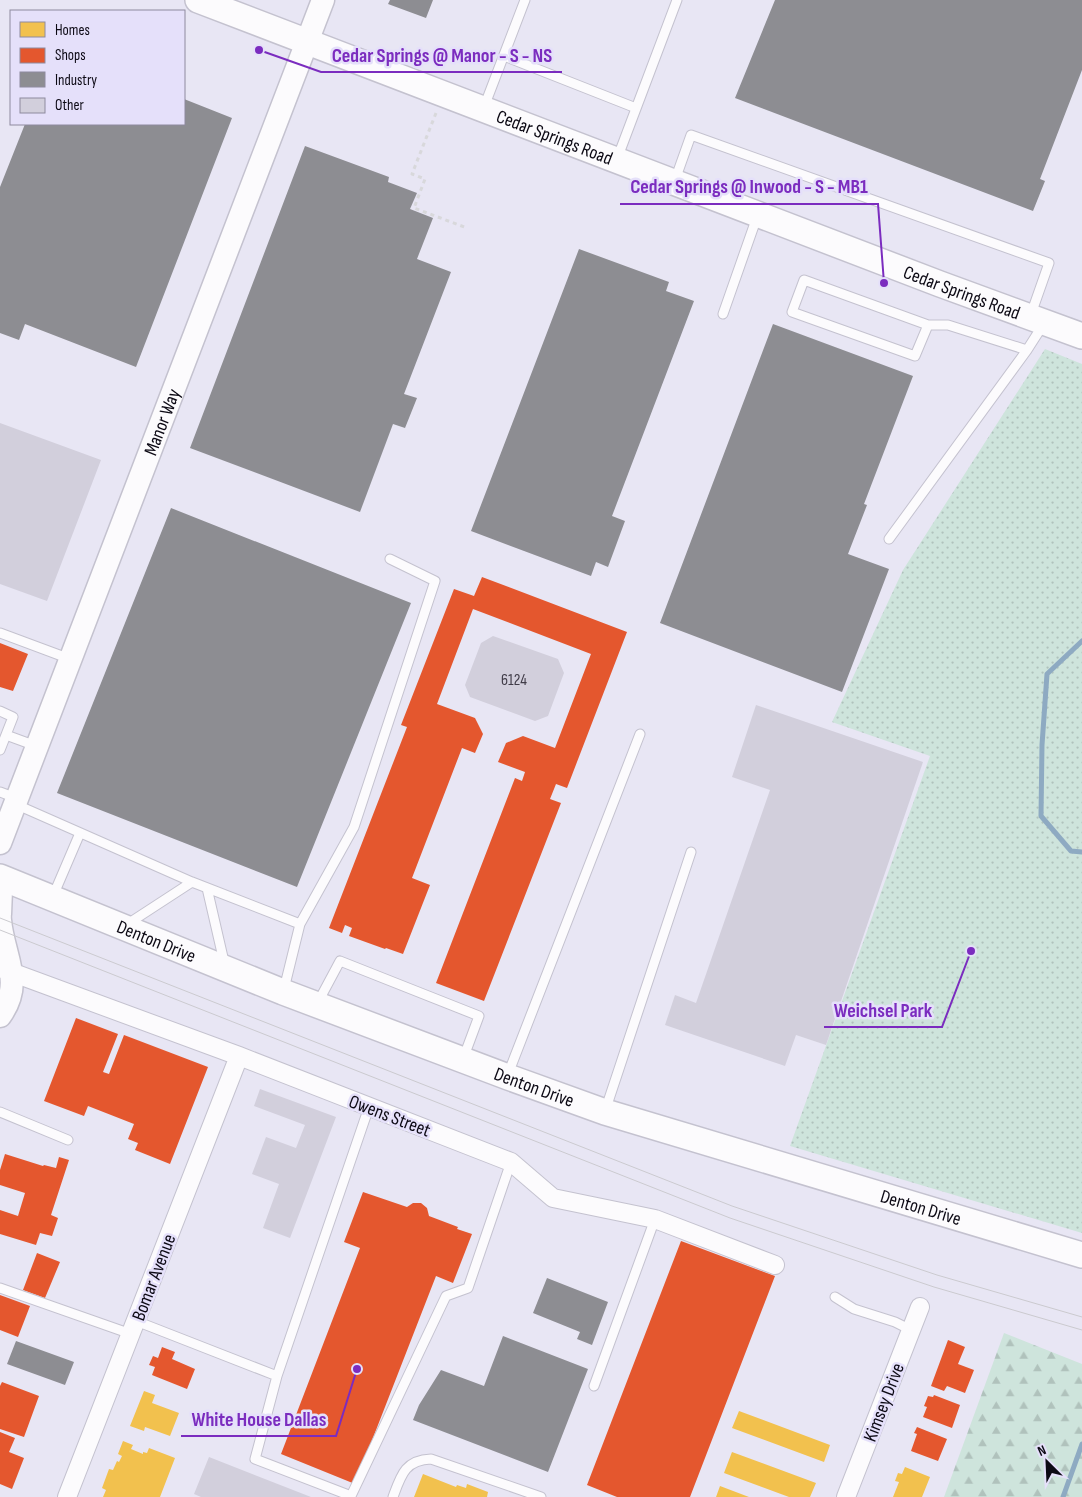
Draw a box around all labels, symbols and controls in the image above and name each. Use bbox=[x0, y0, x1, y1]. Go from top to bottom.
legend bbox=[10, 10, 185, 125]
text: Homes bbox=[55, 21, 90, 40]
callout: Cedar Springs @ Manor - S - NS bbox=[321, 37, 562, 72]
text: Cedar Springs @ Manor - S - NS bbox=[332, 44, 552, 68]
text: Shops bbox=[55, 46, 86, 65]
text: Industry bbox=[55, 71, 97, 90]
text: Other bbox=[55, 96, 84, 115]
street label: Cedar Springs Road bbox=[493, 105, 616, 171]
callout: Cedar Springs @ Inwood - S - MB1 bbox=[620, 169, 878, 204]
text: Cedar Springs @ Inwood - S - MB1 bbox=[630, 175, 868, 199]
street label: Cedar Springs Road bbox=[900, 261, 1023, 325]
street label: Manor Way bbox=[140, 385, 186, 459]
house number: 6124 bbox=[501, 671, 527, 690]
street label: Denton Drive bbox=[113, 916, 199, 968]
callout: Weichsel Park bbox=[824, 992, 942, 1027]
text: Weichsel Park bbox=[834, 999, 933, 1023]
street label: Denton Drive bbox=[491, 1063, 577, 1113]
street label: Owens Street bbox=[345, 1090, 434, 1143]
street label: Denton Drive bbox=[877, 1185, 964, 1231]
street label: Bomar Avenue bbox=[127, 1231, 181, 1324]
street label: Kimsey Drive bbox=[859, 1360, 910, 1445]
callout: White House Dallas bbox=[181, 1401, 336, 1436]
text: White House Dallas bbox=[192, 1408, 327, 1432]
north arrow bbox=[1022, 1437, 1072, 1487]
text: N bbox=[1035, 1441, 1049, 1460]

